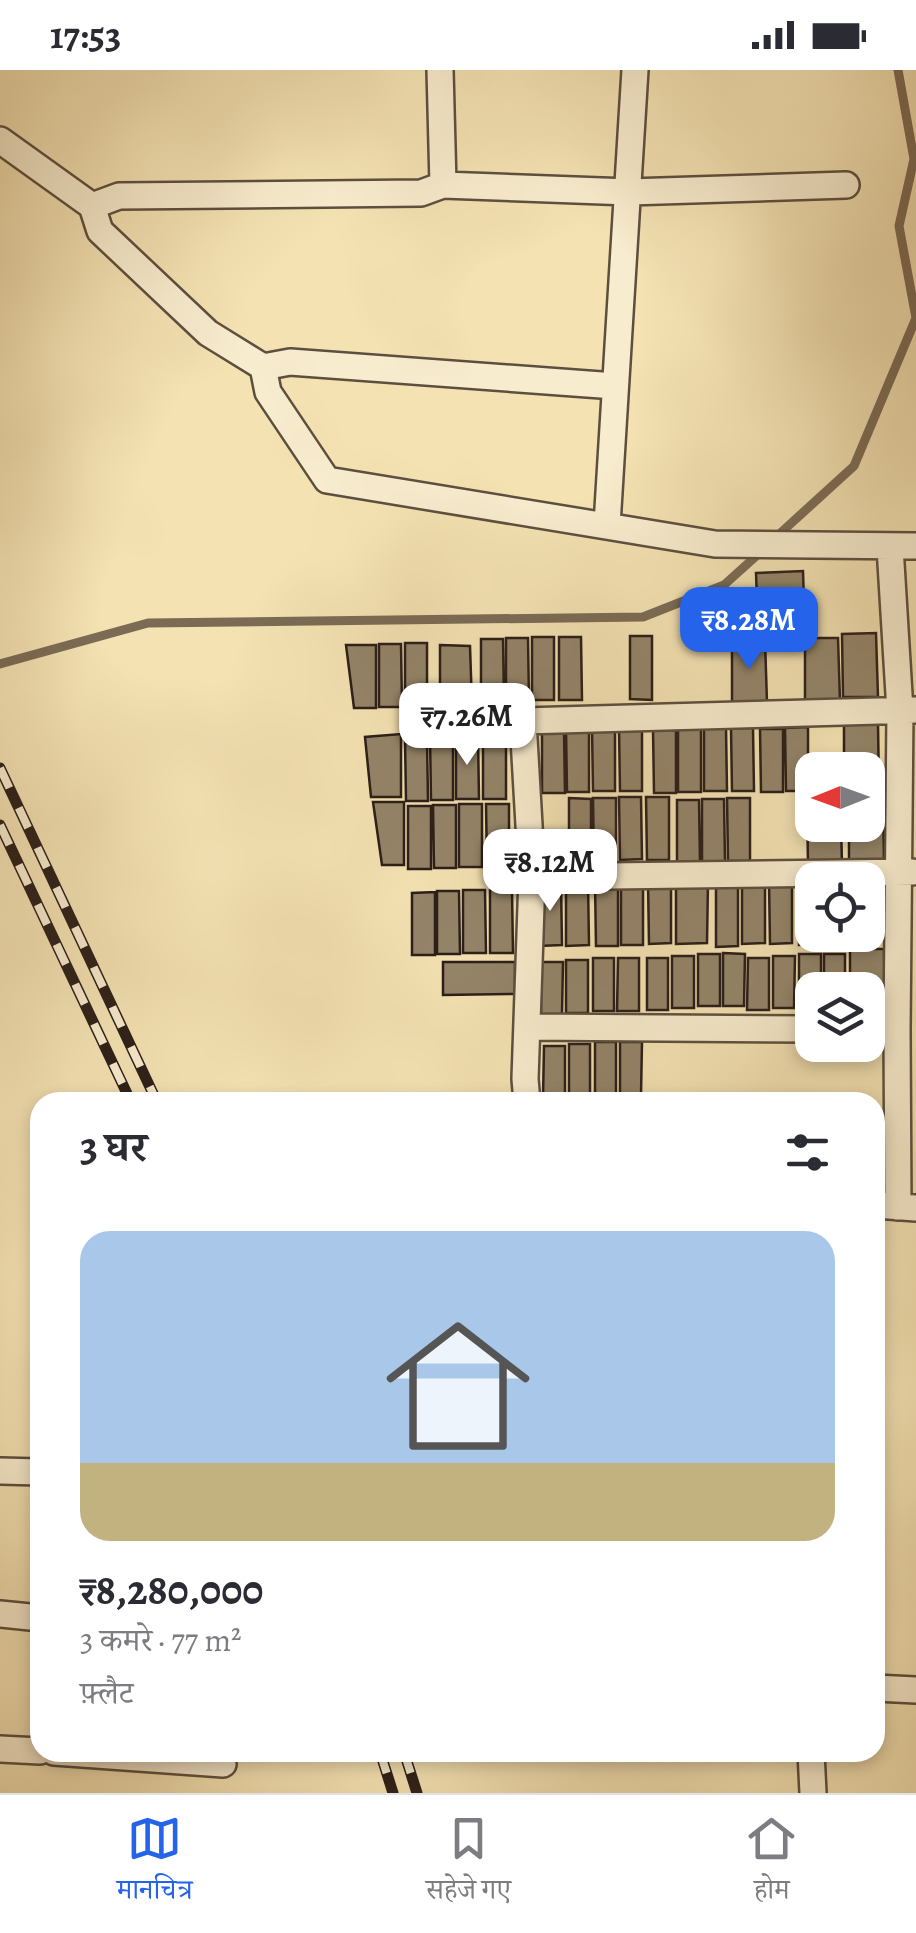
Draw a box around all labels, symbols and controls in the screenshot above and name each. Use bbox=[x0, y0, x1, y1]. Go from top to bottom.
text: 17:53 bbox=[50, 9, 121, 61]
pin: ₹8.28M bbox=[668, 587, 830, 672]
text: ₹8.28M bbox=[702, 597, 796, 641]
pin: ₹7.26M bbox=[386, 683, 548, 768]
text: ₹7.26M bbox=[421, 693, 513, 737]
north arrow bbox=[795, 752, 885, 842]
map controls bbox=[795, 752, 885, 1062]
pin: ₹8.12M bbox=[469, 829, 631, 914]
text: ₹8.12M bbox=[505, 839, 595, 883]
button: locate bbox=[795, 862, 885, 952]
button: layers bbox=[795, 972, 885, 1062]
text: 3 घर bbox=[80, 1118, 147, 1175]
icon: filters bbox=[780, 1125, 835, 1180]
icon: home bbox=[368, 1296, 548, 1476]
text: ₹8,280,000 bbox=[80, 1561, 263, 1618]
text: 3 कमरे · 77 m² bbox=[80, 1618, 242, 1662]
text: फ़्लैट bbox=[80, 1671, 133, 1715]
tab: मानचित्र bbox=[117, 1811, 193, 1917]
tab: सहेजे गए bbox=[426, 1811, 511, 1917]
tab: होम bbox=[744, 1811, 799, 1917]

